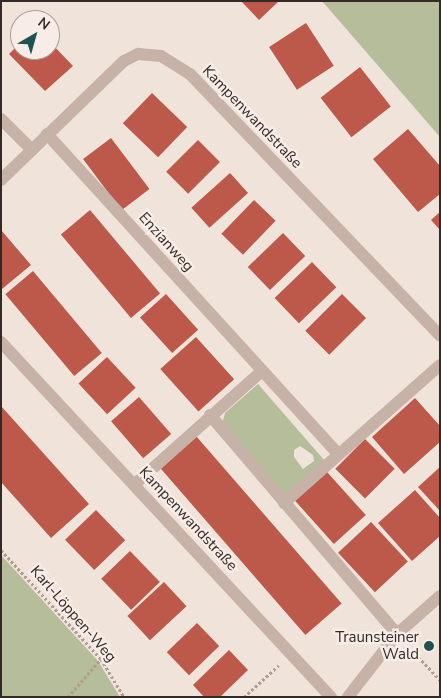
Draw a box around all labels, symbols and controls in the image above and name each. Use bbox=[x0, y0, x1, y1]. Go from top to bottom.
north arrow bbox=[10, 10, 60, 60]
text: N bbox=[34, 13, 54, 34]
street label: Kampenwandstraße bbox=[198, 62, 306, 172]
street label: Enzianweg bbox=[135, 209, 197, 275]
street label: Kampenwandstraße bbox=[135, 463, 241, 575]
street label: Karl-Löppen-Weg bbox=[26, 562, 120, 666]
place label: Traunsteiner Wald bbox=[335, 628, 419, 663]
marker: Traunsteiner Wald bbox=[423, 640, 435, 652]

